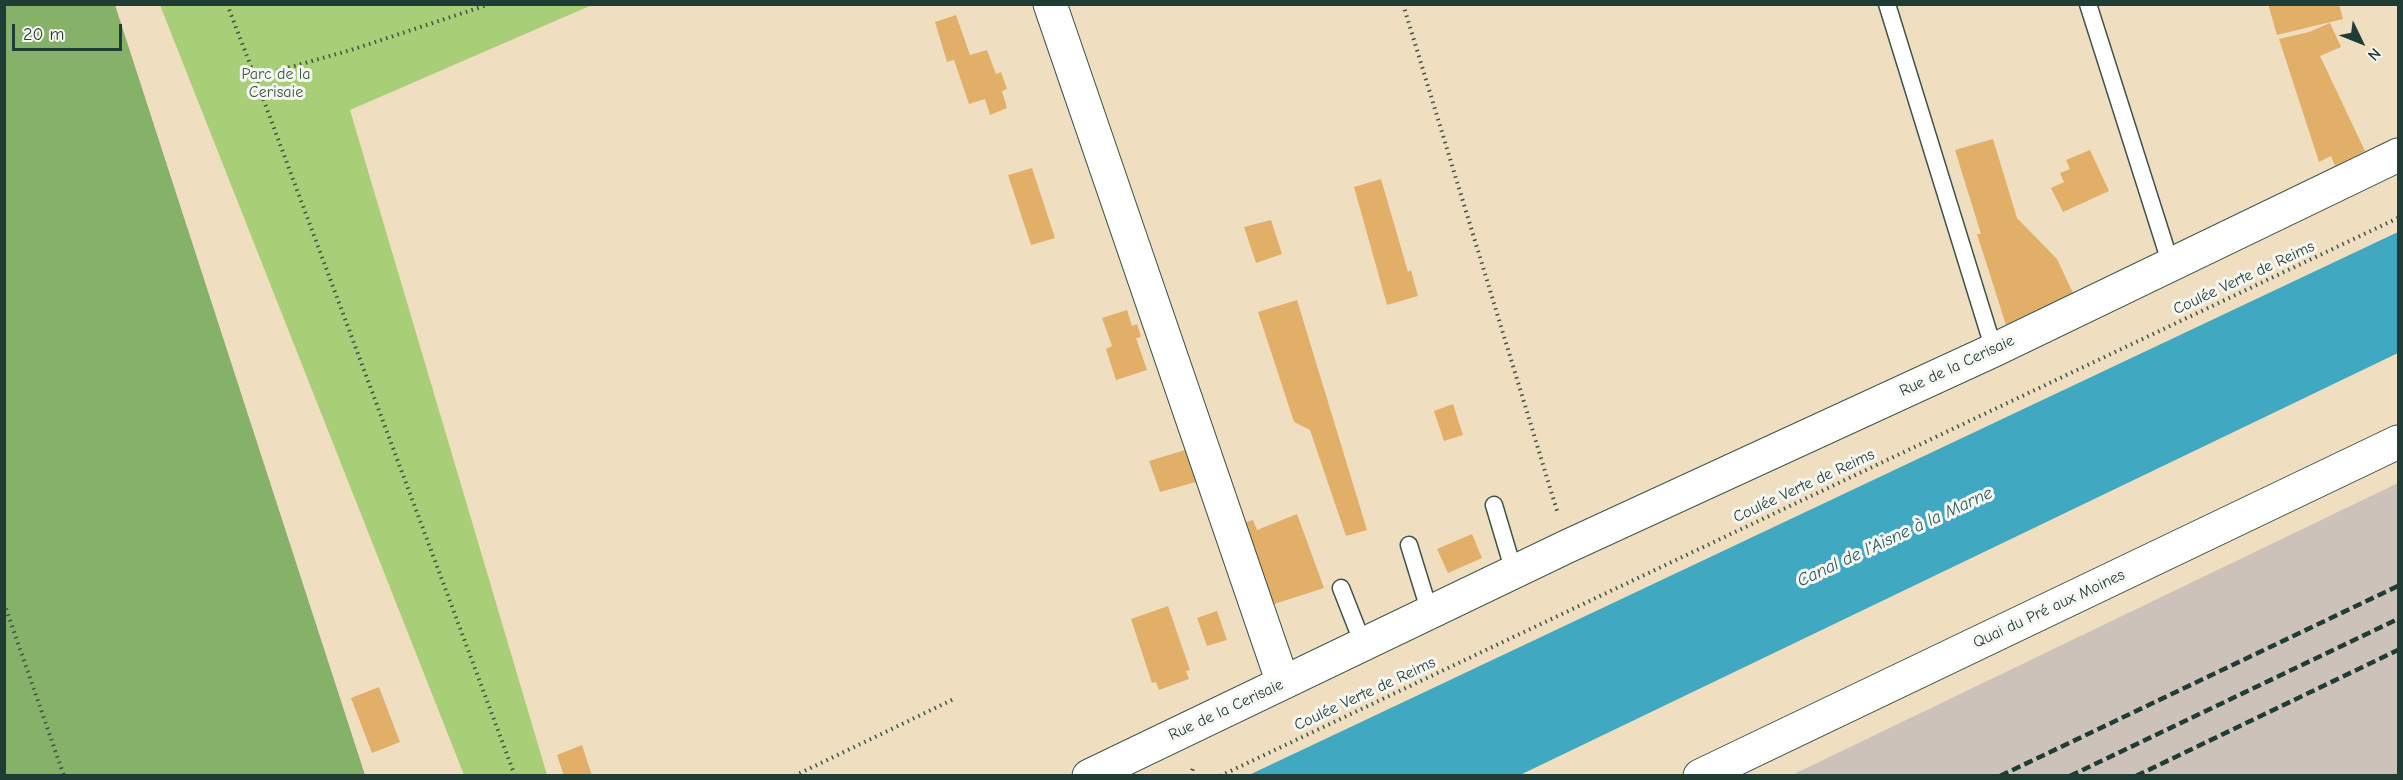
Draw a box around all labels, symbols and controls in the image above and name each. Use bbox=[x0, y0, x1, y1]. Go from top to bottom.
scale bar bbox=[15, 12, 124, 50]
north arrow bbox=[2331, 12, 2391, 72]
text: 20 m bbox=[23, 24, 64, 45]
text: N bbox=[2364, 44, 2384, 64]
park label: Parc de la Cerisaie bbox=[241, 64, 311, 102]
street label: Coulée Verte de Reims bbox=[2170, 237, 2318, 319]
street label: Rue de la Cerisaie bbox=[1897, 331, 2017, 401]
street label: Coulée Verte de Reims bbox=[1730, 445, 1878, 527]
water label: Canal de l'Aisne à la Marne bbox=[1794, 482, 1996, 592]
street label: Quai du Pré aux Moines bbox=[1970, 565, 2128, 653]
street label: Coulée Verte de Reims bbox=[1291, 653, 1439, 735]
street label: Rue de la Cerisaie bbox=[1166, 675, 1286, 745]

